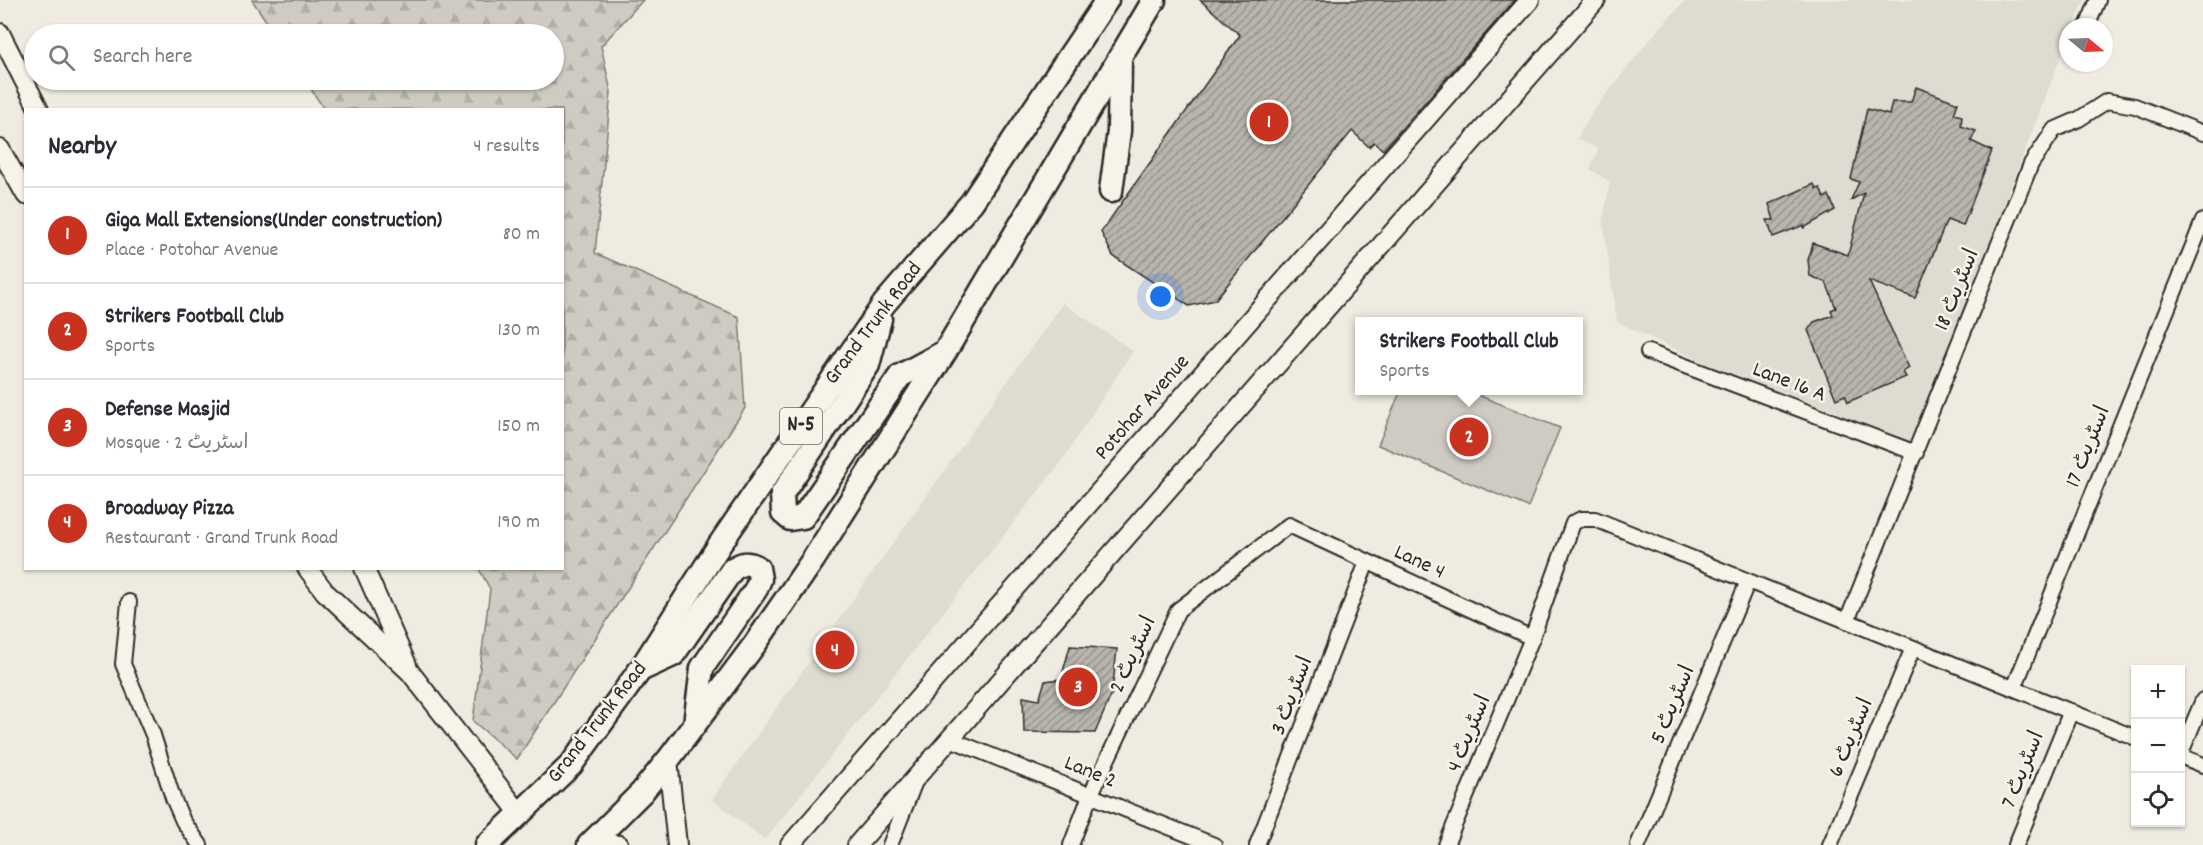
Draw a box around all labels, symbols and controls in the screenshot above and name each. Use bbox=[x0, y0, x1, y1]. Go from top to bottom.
north arrow bbox=[2059, 18, 2113, 72]
search box bbox=[24, 24, 564, 90]
icon: search bbox=[45, 41, 78, 74]
text: Search here bbox=[93, 42, 192, 73]
pin: 1 bbox=[1250, 100, 1288, 144]
text: Nearby bbox=[48, 129, 116, 166]
text: 4 results bbox=[473, 133, 540, 161]
text: Giga Mall Extensions(Under construction) bbox=[105, 206, 442, 237]
text: 1 bbox=[65, 221, 70, 249]
text: 80 m bbox=[503, 221, 540, 249]
text: Place · Potohar Avenue bbox=[105, 237, 278, 265]
street label: اسٹریٹ 18 bbox=[1928, 244, 1988, 336]
street label: Grand Trunk Road bbox=[817, 256, 931, 392]
your location bbox=[1146, 282, 1175, 311]
text: Strikers Football Club bbox=[105, 302, 284, 333]
text: 2 bbox=[63, 317, 72, 345]
text: 130 m bbox=[498, 317, 540, 345]
popup bbox=[1355, 317, 1583, 395]
text: Strikers Football Club bbox=[1379, 327, 1559, 358]
text: Sports bbox=[105, 333, 155, 361]
street label: Potohar Avenue bbox=[1088, 348, 1198, 468]
street label: Lane 16 A bbox=[1748, 355, 1830, 411]
text: Sports bbox=[1379, 358, 1430, 386]
text: Defense Masjid bbox=[105, 395, 230, 426]
street label: اسٹریٹ 17 bbox=[2059, 402, 2119, 492]
road number: N-5 bbox=[780, 408, 822, 444]
text: 3 bbox=[63, 413, 72, 441]
text: 150 m bbox=[497, 413, 540, 441]
pin: 2 bbox=[1450, 414, 1488, 460]
text: Mosque · اسٹریٹ 2 bbox=[105, 430, 248, 458]
text: Broadway Pizza bbox=[105, 494, 234, 525]
text: 4 bbox=[63, 509, 72, 537]
text: 190 m bbox=[497, 509, 540, 537]
text: Restaurant · Grand Trunk Road bbox=[105, 525, 338, 553]
street label: Lane 4 bbox=[1388, 538, 1450, 588]
street label: اسٹریٹ 2 bbox=[1103, 611, 1165, 699]
pin: 4 bbox=[816, 628, 854, 672]
street label: اسٹریٹ 3 bbox=[1264, 652, 1322, 740]
street label: Grand Trunk Road bbox=[541, 656, 655, 790]
street label: اسٹریٹ 5 bbox=[1644, 661, 1704, 749]
pin: 3 bbox=[1058, 664, 1098, 710]
map controls bbox=[2131, 665, 2185, 827]
button: + bbox=[2131, 665, 2185, 719]
street label: اسٹریٹ 4 bbox=[1440, 691, 1500, 777]
street label: اسٹریٹ 6 bbox=[1822, 694, 1882, 782]
button: − bbox=[2131, 719, 2185, 773]
street label: اسٹریٹ 7 bbox=[1995, 727, 2053, 813]
street label: Lane 2 bbox=[1059, 749, 1121, 797]
button: locate bbox=[2131, 773, 2185, 827]

